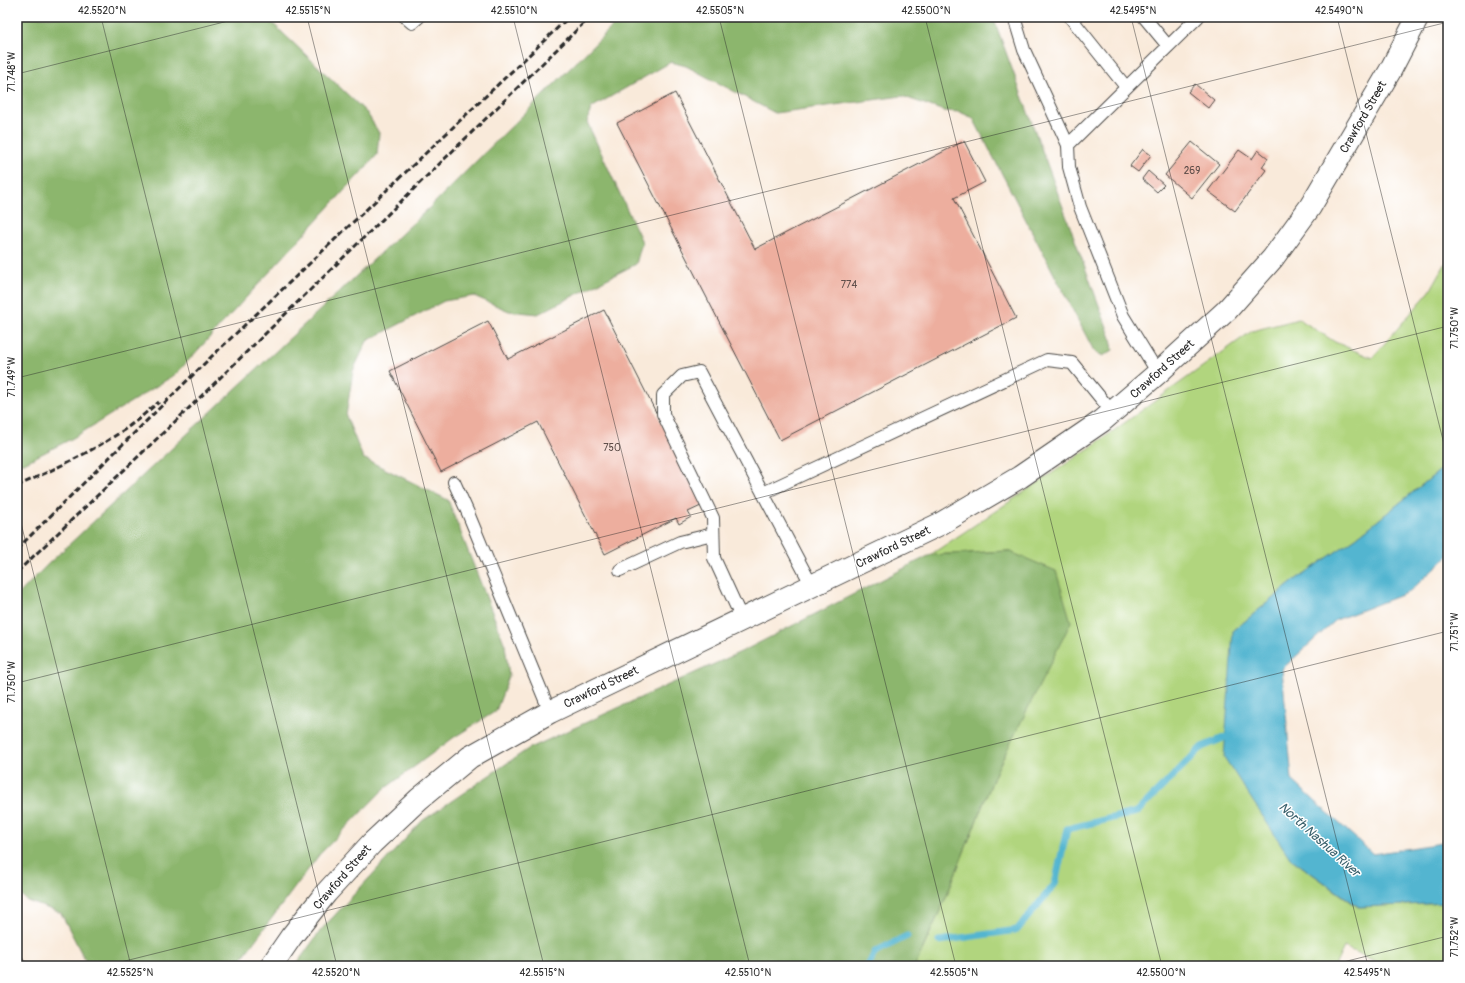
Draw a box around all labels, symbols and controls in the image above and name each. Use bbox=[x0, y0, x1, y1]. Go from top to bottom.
text: 42.5520°N bbox=[78, 5, 126, 17]
text: 42.5515°N bbox=[286, 5, 331, 17]
text: 42.5510°N bbox=[491, 5, 537, 17]
text: 42.5505°N bbox=[696, 5, 744, 17]
text: 42.5500°N bbox=[901, 5, 951, 17]
text: 42.5495°N bbox=[1110, 5, 1156, 17]
text: 42.5490°N bbox=[1315, 5, 1363, 17]
text: 71.748°W bbox=[6, 51, 18, 92]
street label: Crawford Street bbox=[1337, 78, 1390, 156]
house number: 269 bbox=[1184, 165, 1200, 177]
house number: 774 bbox=[841, 279, 857, 291]
text: 71.750°W bbox=[1449, 307, 1461, 349]
street label: Crawford Street bbox=[1127, 337, 1198, 402]
text: 71.749°W bbox=[6, 356, 18, 397]
house number: 750 bbox=[603, 442, 621, 454]
street label: Crawford Street bbox=[854, 523, 933, 572]
text: 71.751°W bbox=[1449, 612, 1461, 651]
text: 71.750°W bbox=[6, 661, 18, 703]
street label: Crawford Street bbox=[562, 663, 641, 712]
water label: North Nashua River bbox=[1275, 799, 1365, 882]
street label: Crawford Street bbox=[310, 842, 375, 913]
text: 71.752°W bbox=[1449, 916, 1461, 957]
text: 42.5525°N bbox=[107, 967, 154, 979]
text: 42.5520°N bbox=[312, 967, 360, 979]
text: 42.5515°N bbox=[520, 967, 565, 979]
text: 42.5510°N bbox=[725, 967, 771, 979]
text: 42.5505°N bbox=[930, 967, 978, 979]
text: 42.5500°N bbox=[1136, 967, 1186, 979]
text: 42.5495°N bbox=[1344, 967, 1390, 979]

